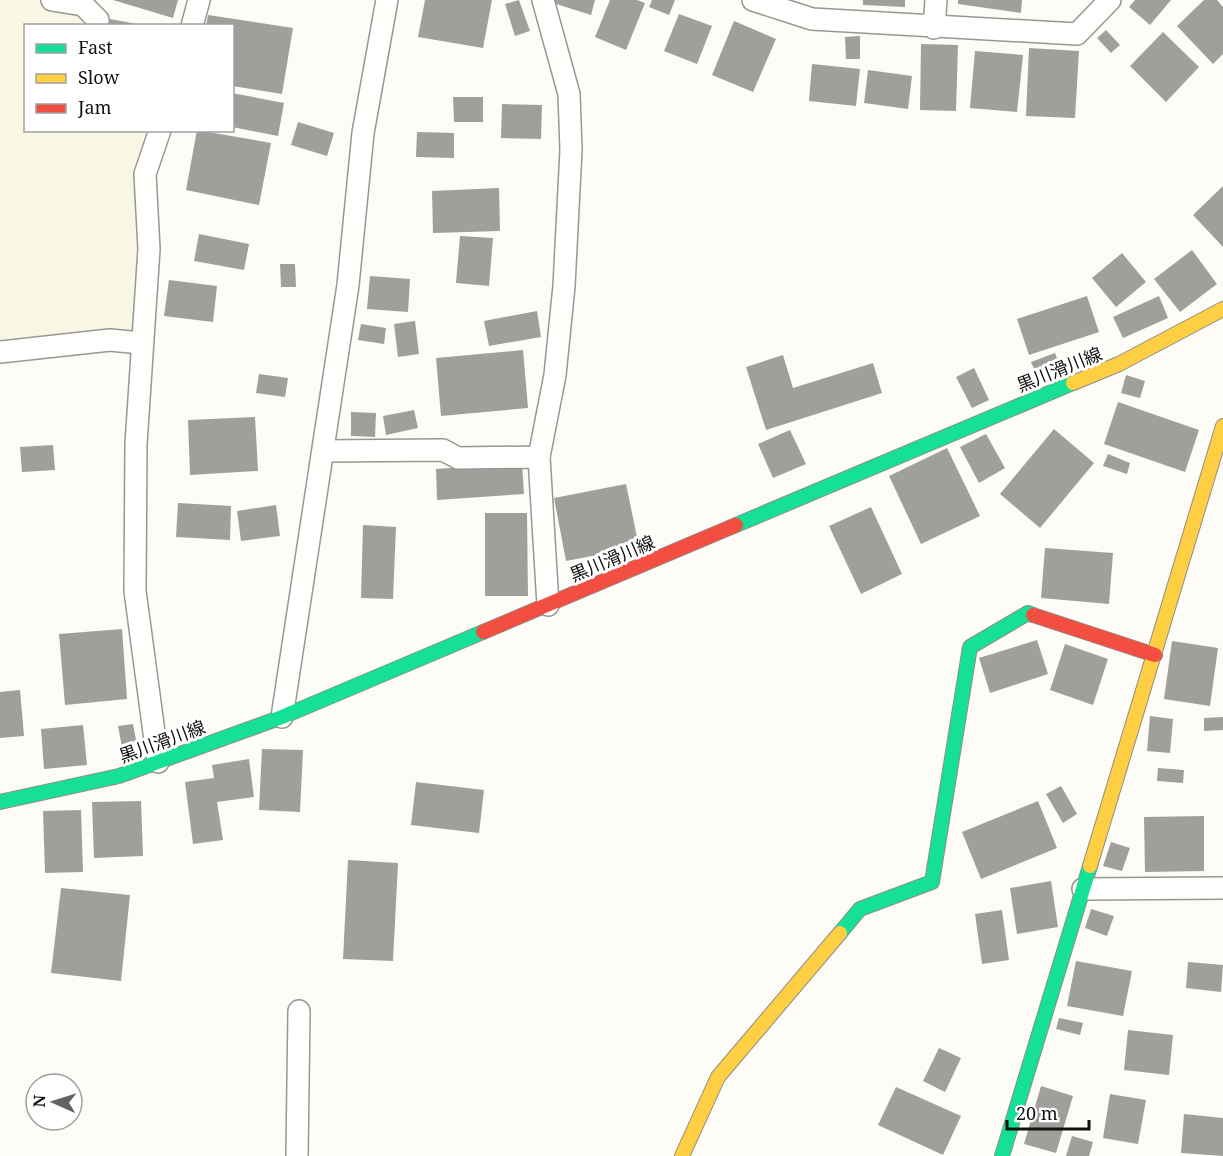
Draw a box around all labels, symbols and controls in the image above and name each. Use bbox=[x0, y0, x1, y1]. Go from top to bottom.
legend bbox=[24, 24, 234, 132]
text: Fast bbox=[78, 35, 113, 59]
text: Slow bbox=[78, 65, 120, 89]
text: Jam bbox=[77, 95, 112, 119]
street label: 黒川滑川線 bbox=[1013, 341, 1105, 397]
street label: 黒川滑川線 bbox=[566, 529, 658, 587]
street label: 黒川滑川線 bbox=[116, 714, 208, 768]
north arrow bbox=[24, 1072, 84, 1132]
scale bar bbox=[1007, 1093, 1090, 1131]
text: N bbox=[28, 1094, 50, 1108]
text: 20 m bbox=[1016, 1101, 1058, 1125]

